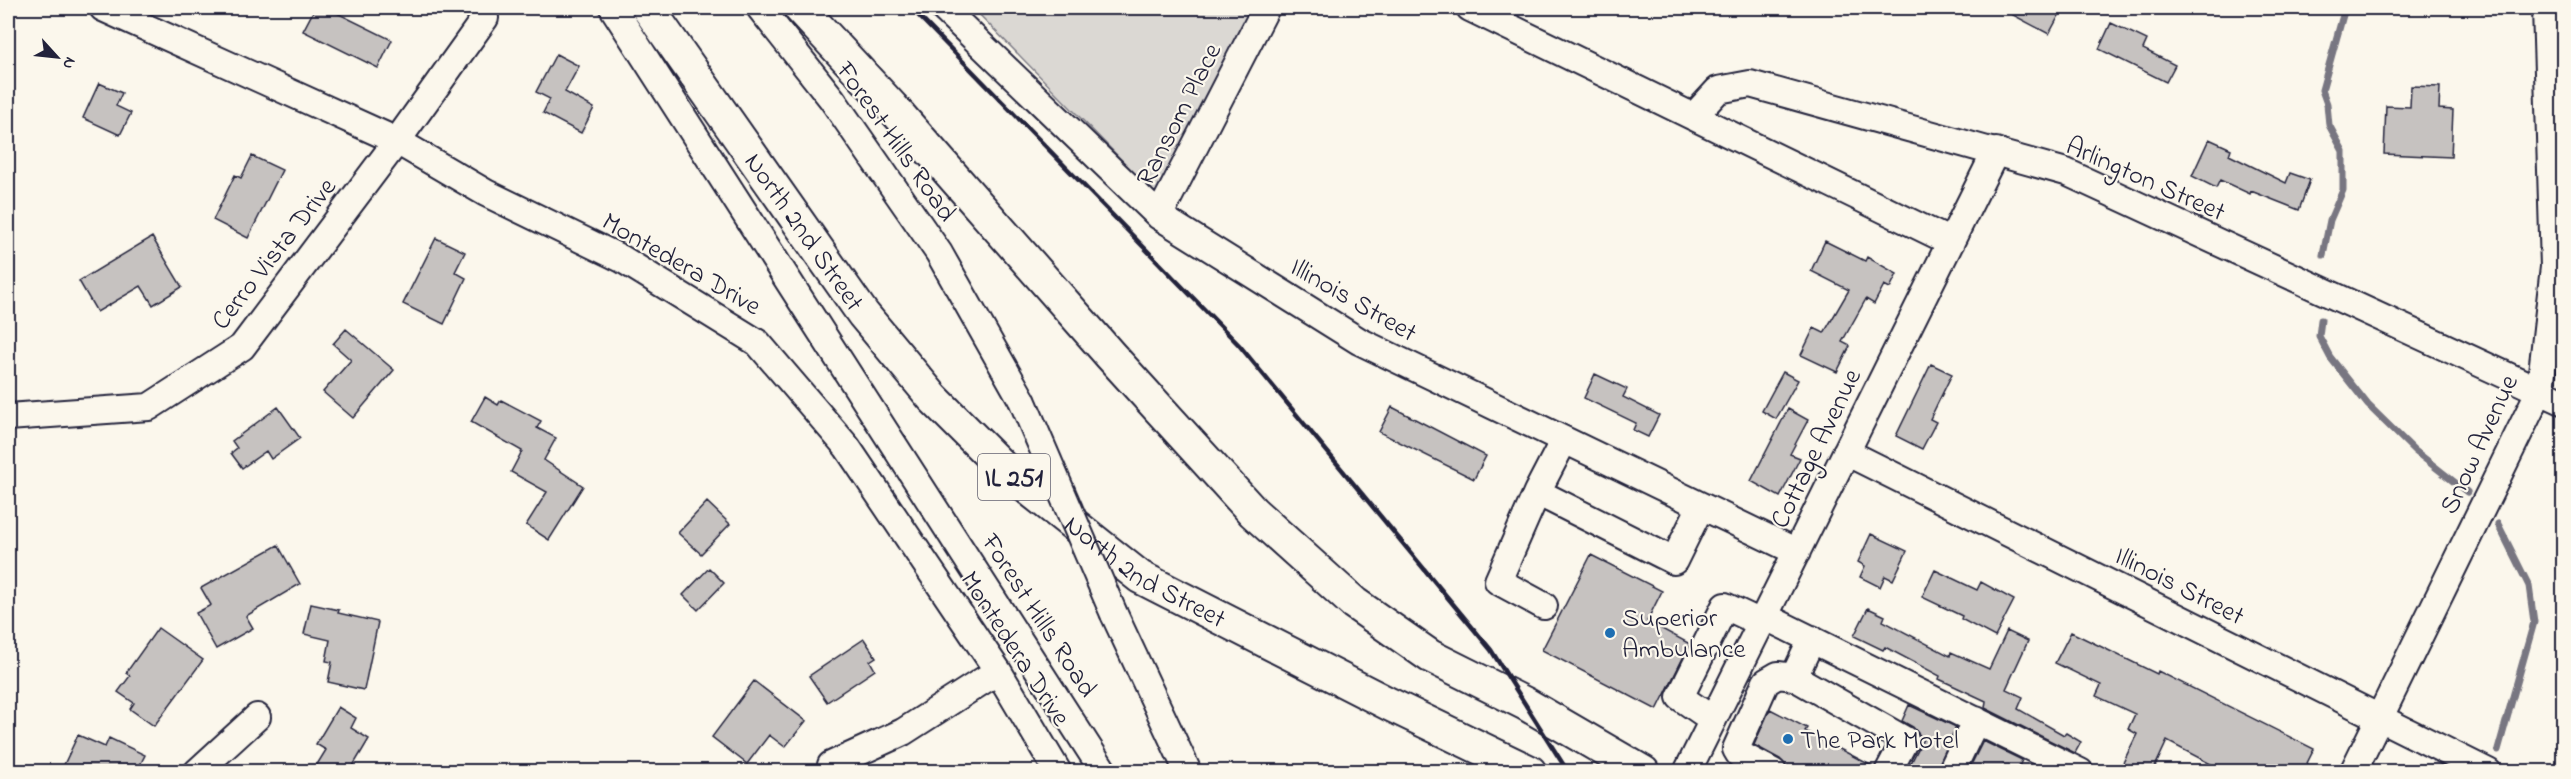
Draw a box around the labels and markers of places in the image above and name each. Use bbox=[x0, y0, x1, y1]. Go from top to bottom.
place label: Superior Ambulance bbox=[1622, 600, 1747, 670]
marker: Superior Ambulance bbox=[1603, 626, 1617, 640]
place label: The Park Motel bbox=[1800, 722, 1959, 761]
marker: The Park Motel bbox=[1781, 732, 1795, 746]

